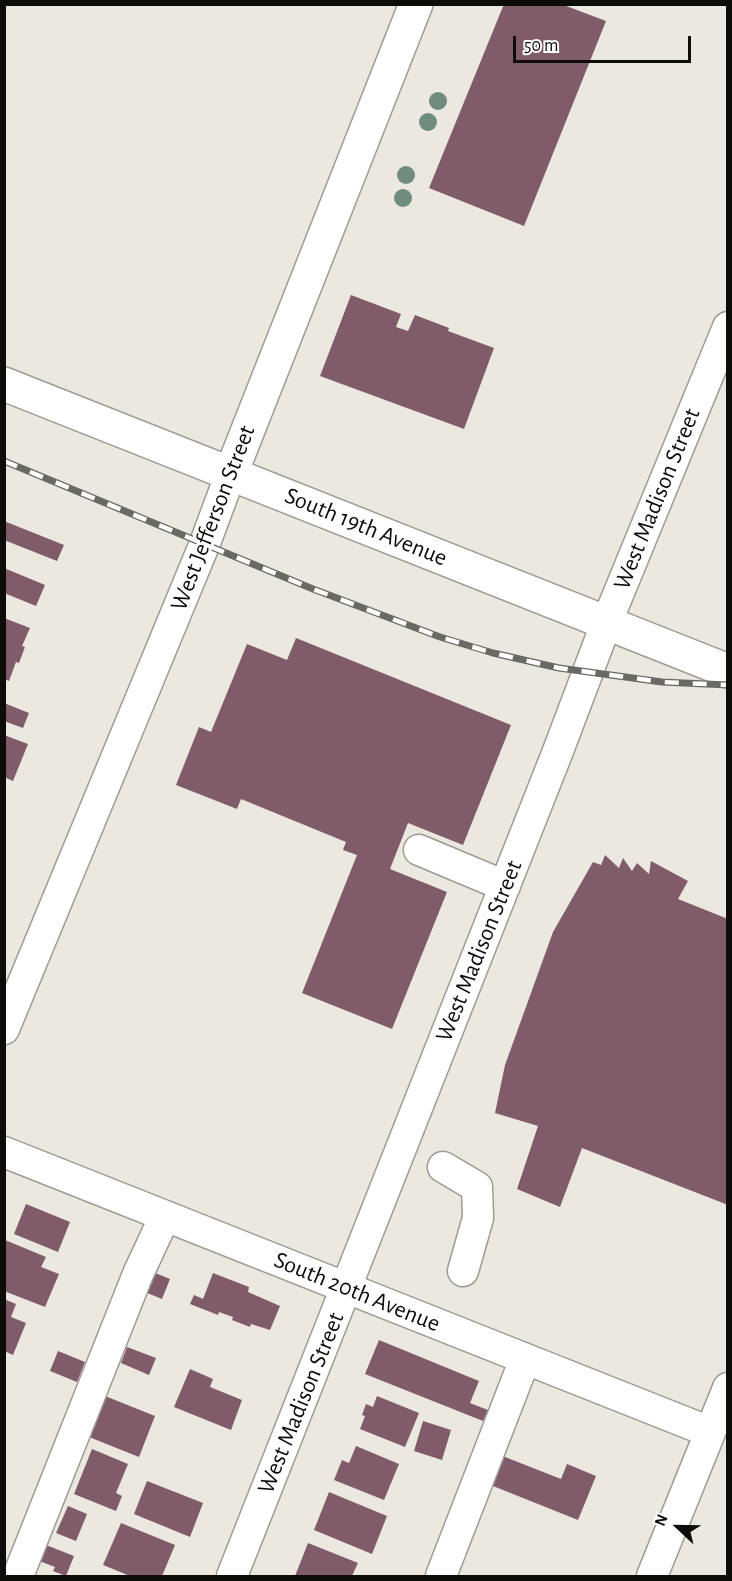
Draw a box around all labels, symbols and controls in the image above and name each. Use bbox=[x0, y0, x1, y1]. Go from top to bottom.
scale bar bbox=[516, 24, 694, 62]
text: 50 m bbox=[524, 37, 558, 55]
street label: West Madison Street bbox=[607, 404, 707, 594]
street label: West Jefferson Street bbox=[164, 421, 262, 615]
street label: South 19th Avenue bbox=[281, 481, 451, 573]
street label: West Madison Street bbox=[429, 856, 529, 1046]
street label: South 20th Avenue bbox=[270, 1246, 444, 1338]
street label: West Madison Street bbox=[251, 1308, 351, 1498]
north arrow bbox=[648, 1497, 708, 1557]
text: N bbox=[652, 1512, 671, 1528]

